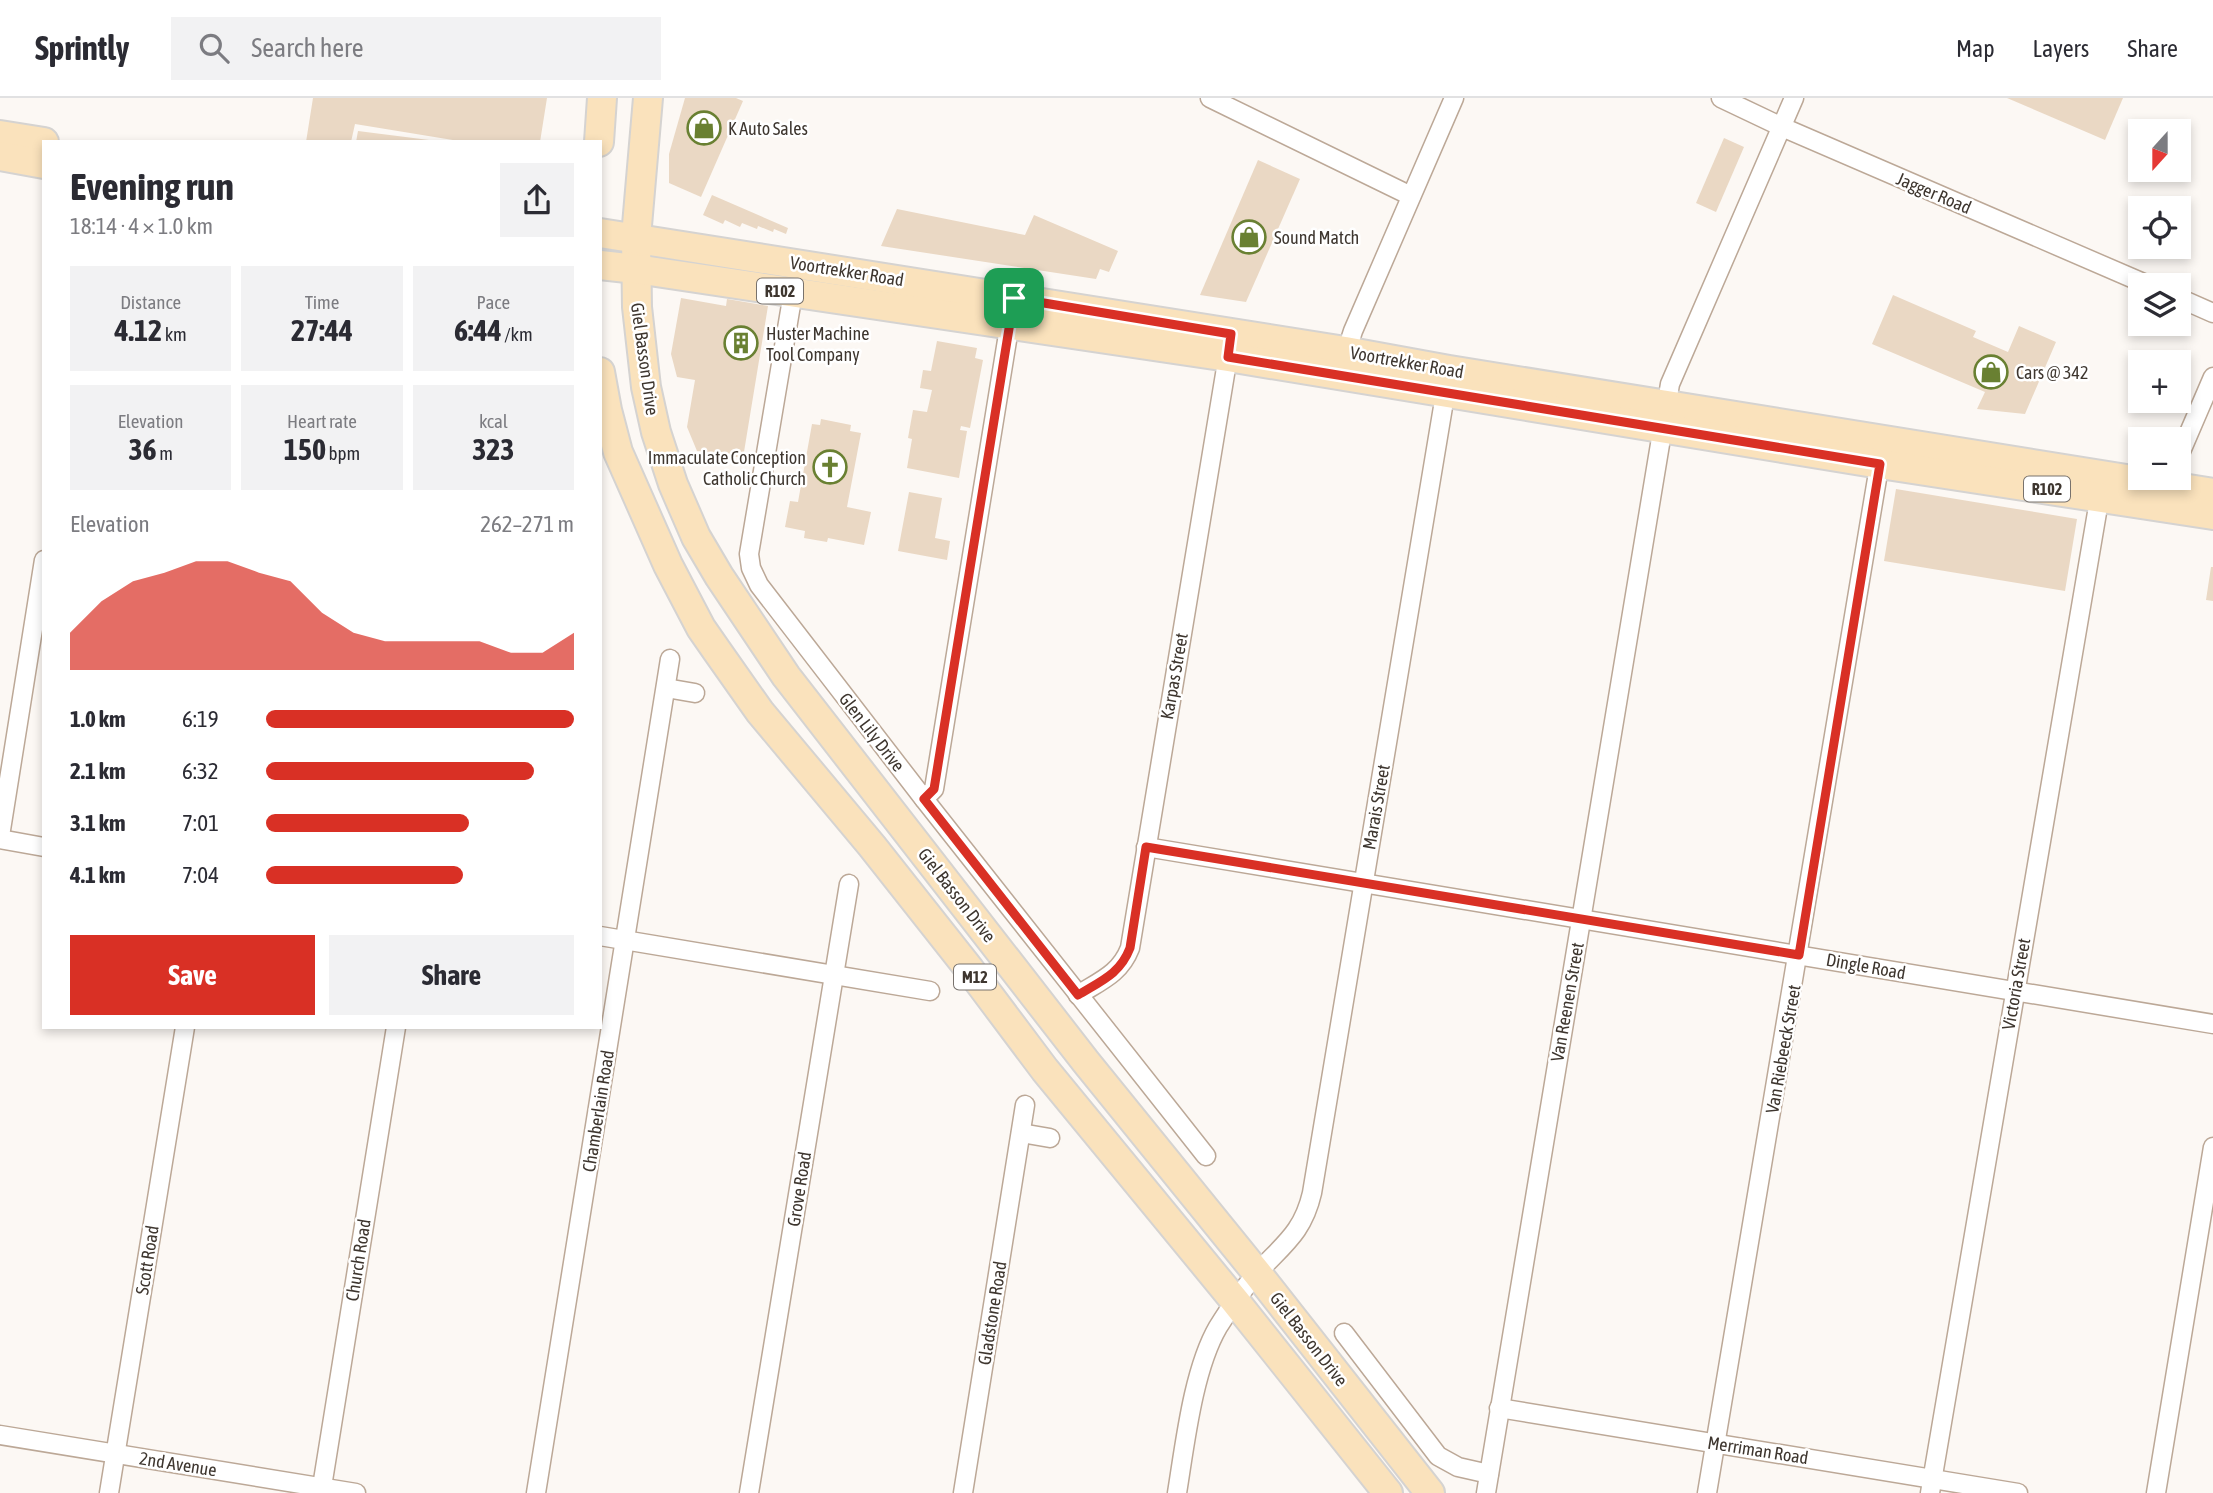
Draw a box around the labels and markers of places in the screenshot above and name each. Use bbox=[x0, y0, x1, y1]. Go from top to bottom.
shop icon: K Auto Sales bbox=[685, 109, 723, 147]
place label: K Auto Sales bbox=[728, 118, 808, 139]
shop icon: Sound Match bbox=[1230, 218, 1268, 256]
place label: Sound Match bbox=[1274, 227, 1359, 248]
pin bbox=[984, 268, 1044, 328]
place label: Huster Machine Tool Company bbox=[766, 323, 869, 365]
building icon: Huster Machine Tool Company bbox=[722, 324, 760, 362]
shop icon: Cars @ 342 bbox=[1972, 353, 2010, 391]
place label: Cars @ 342 bbox=[2016, 362, 2089, 383]
place label: Immaculate Conception Catholic Church bbox=[648, 447, 806, 489]
church icon: Immaculate Conception Catholic Church bbox=[811, 448, 849, 486]

